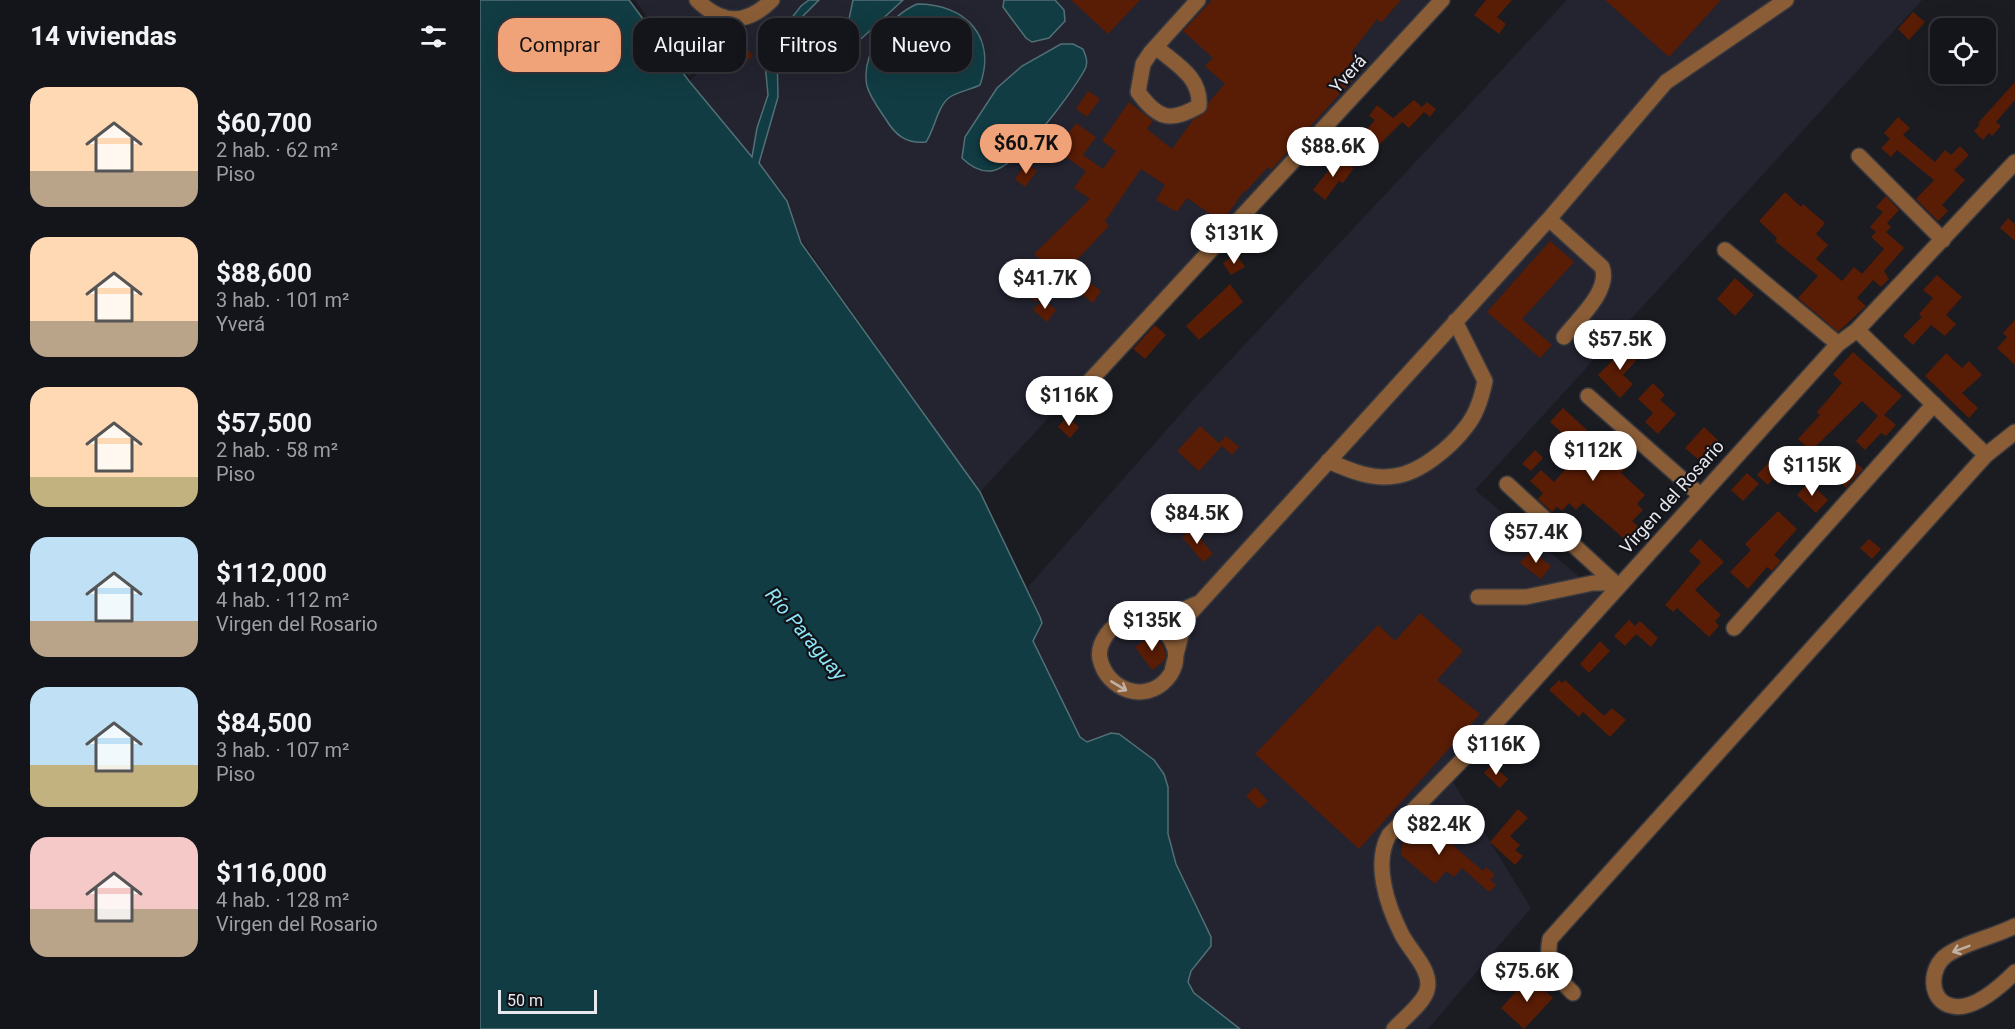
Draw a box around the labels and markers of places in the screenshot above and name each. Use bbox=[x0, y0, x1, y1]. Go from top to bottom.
pin: $60.7K bbox=[977, 124, 1075, 175]
pin: $88.6K bbox=[1284, 127, 1382, 178]
pin: $131K bbox=[1192, 214, 1276, 265]
pin: $41.7K bbox=[996, 259, 1094, 310]
pin: $57.5K bbox=[1571, 320, 1669, 371]
pin: $116K bbox=[1027, 376, 1111, 427]
pin: $112K bbox=[1551, 431, 1635, 482]
pin: $115K bbox=[1770, 446, 1854, 497]
pin: $84.5K bbox=[1148, 494, 1246, 545]
pin: $57.4K bbox=[1487, 513, 1585, 564]
pin: $135K bbox=[1110, 601, 1194, 652]
pin: $116K bbox=[1454, 725, 1538, 776]
pin: $82.4K bbox=[1390, 805, 1488, 856]
pin: $75.6K bbox=[1478, 952, 1576, 1003]

